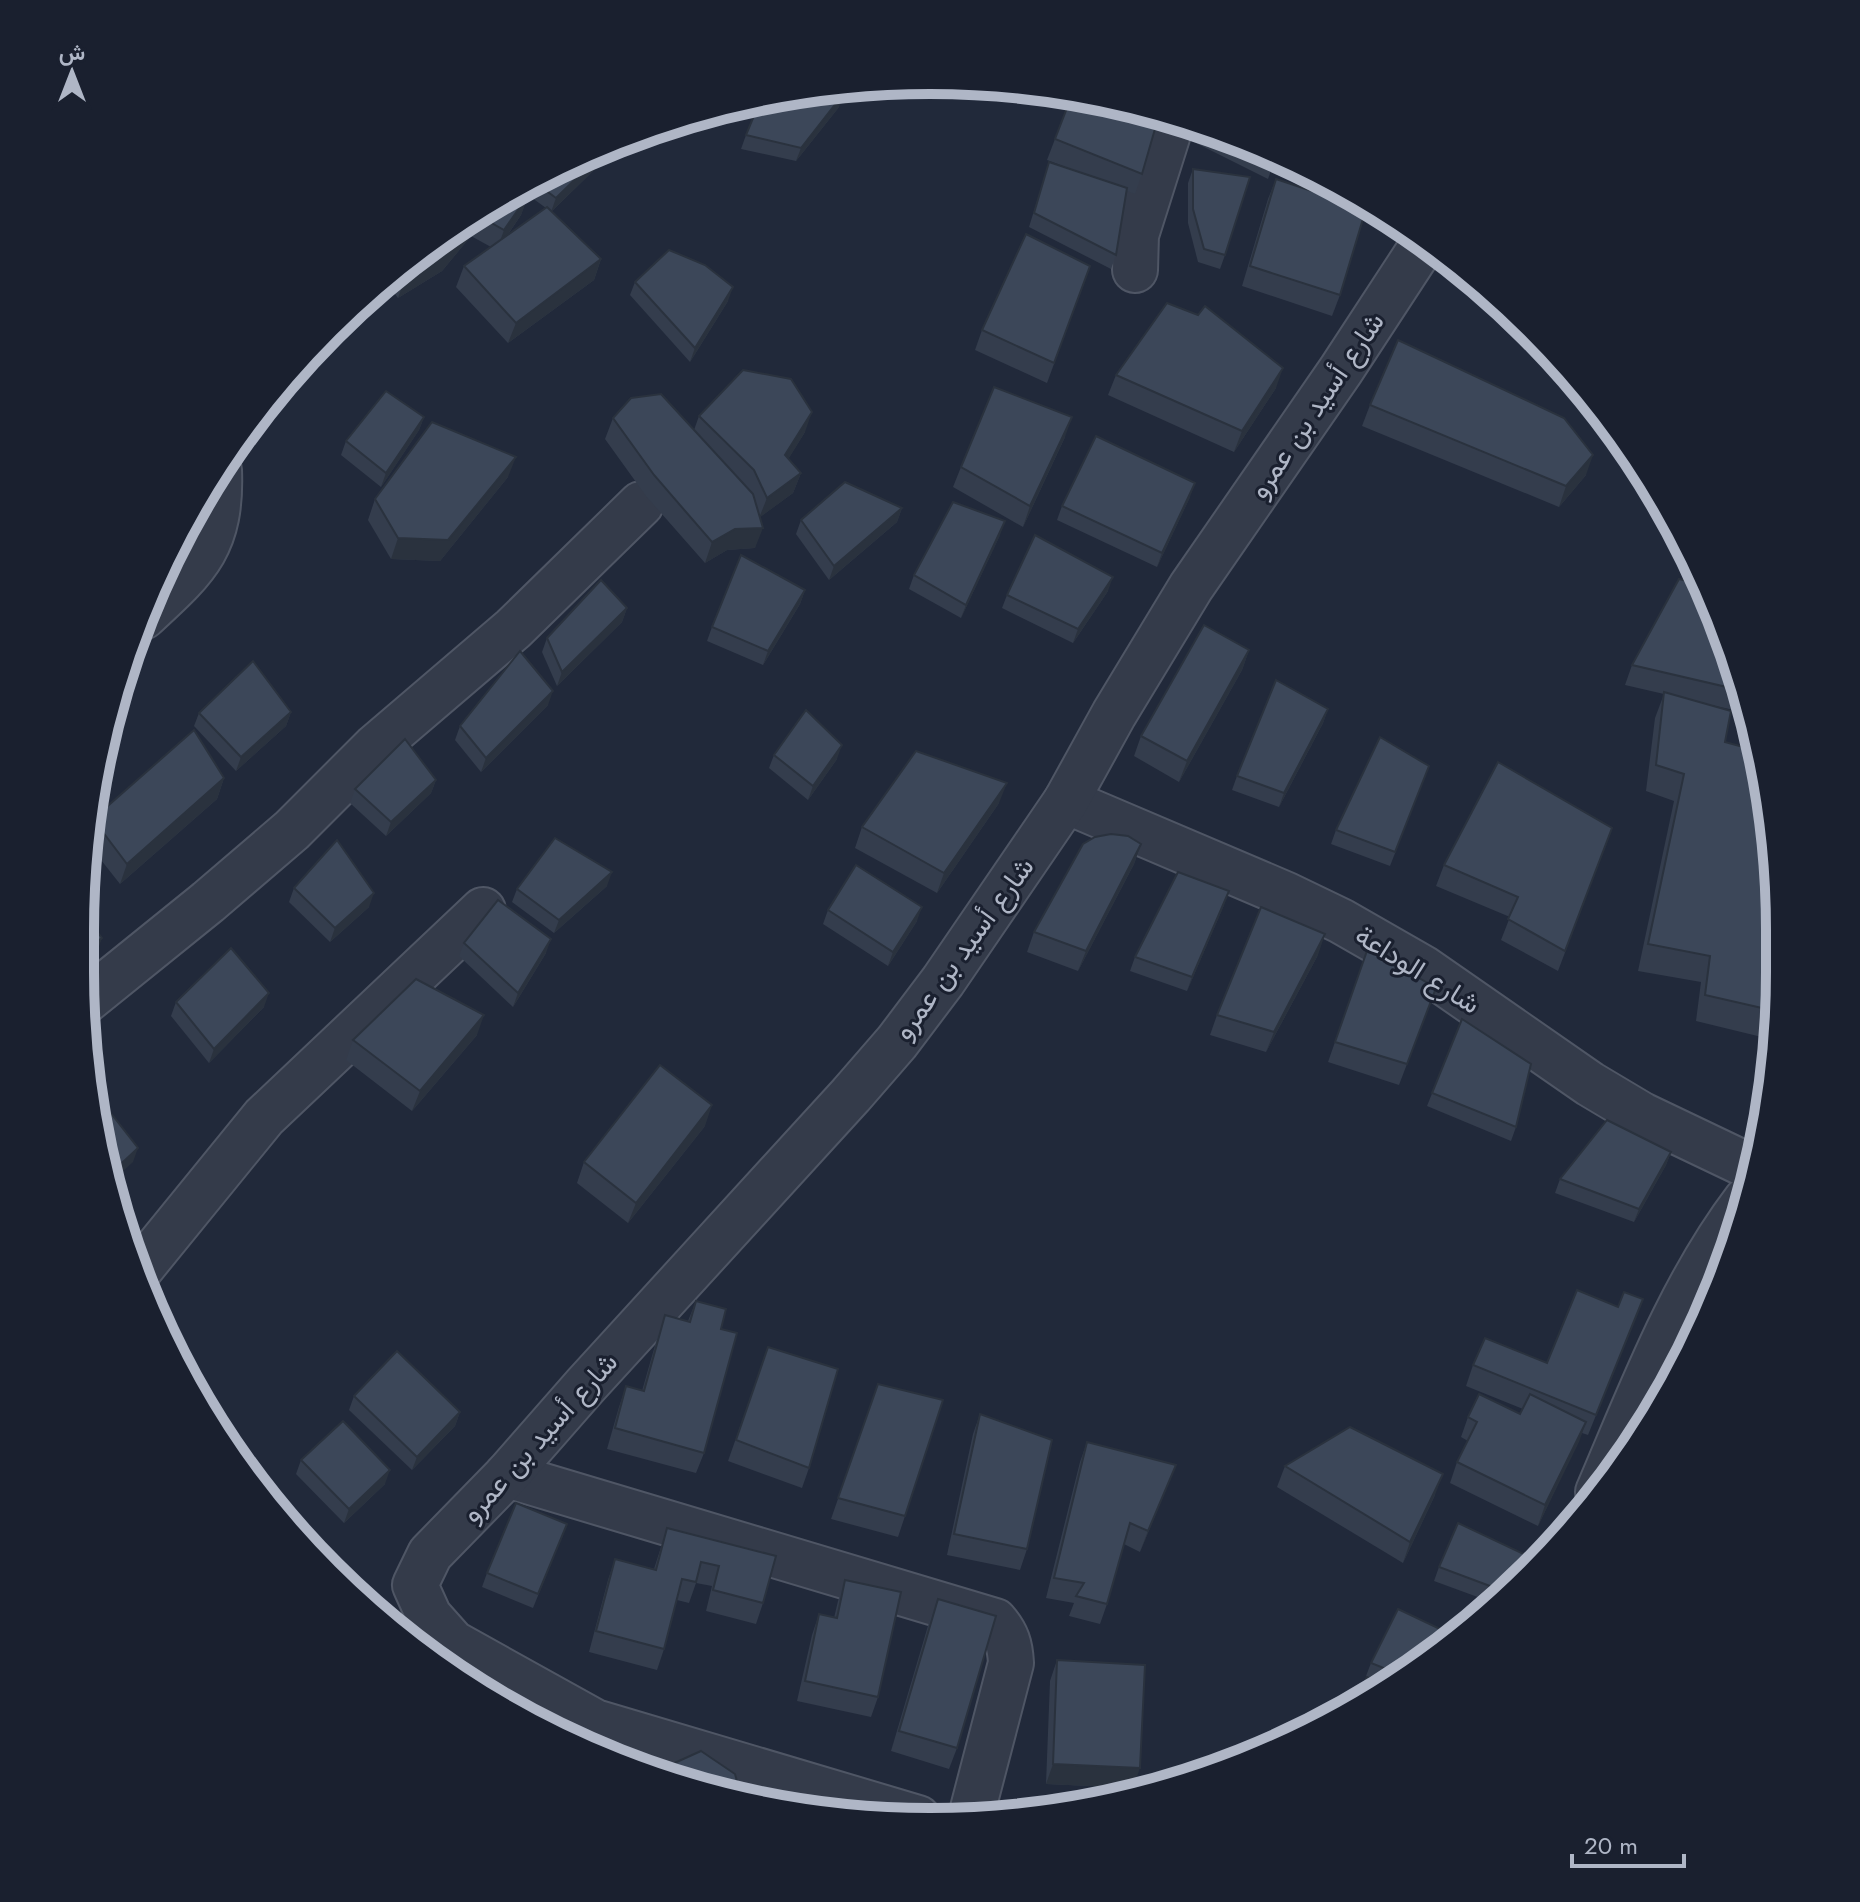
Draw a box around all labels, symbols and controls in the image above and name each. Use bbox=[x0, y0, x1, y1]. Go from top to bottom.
north arrow bbox=[32, 32, 112, 112]
text: ش bbox=[59, 36, 85, 68]
street label: شارع أسيد بن عمرو bbox=[1239, 304, 1394, 507]
street label: شارع أسيد بن عمرو bbox=[883, 848, 1044, 1048]
street label: شارع الوداعة bbox=[1347, 915, 1488, 1024]
street label: شارع أسيد بن عمرو bbox=[452, 1343, 627, 1532]
scale bar bbox=[1572, 1818, 1684, 1868]
text: 20 m bbox=[1584, 1828, 1638, 1863]

